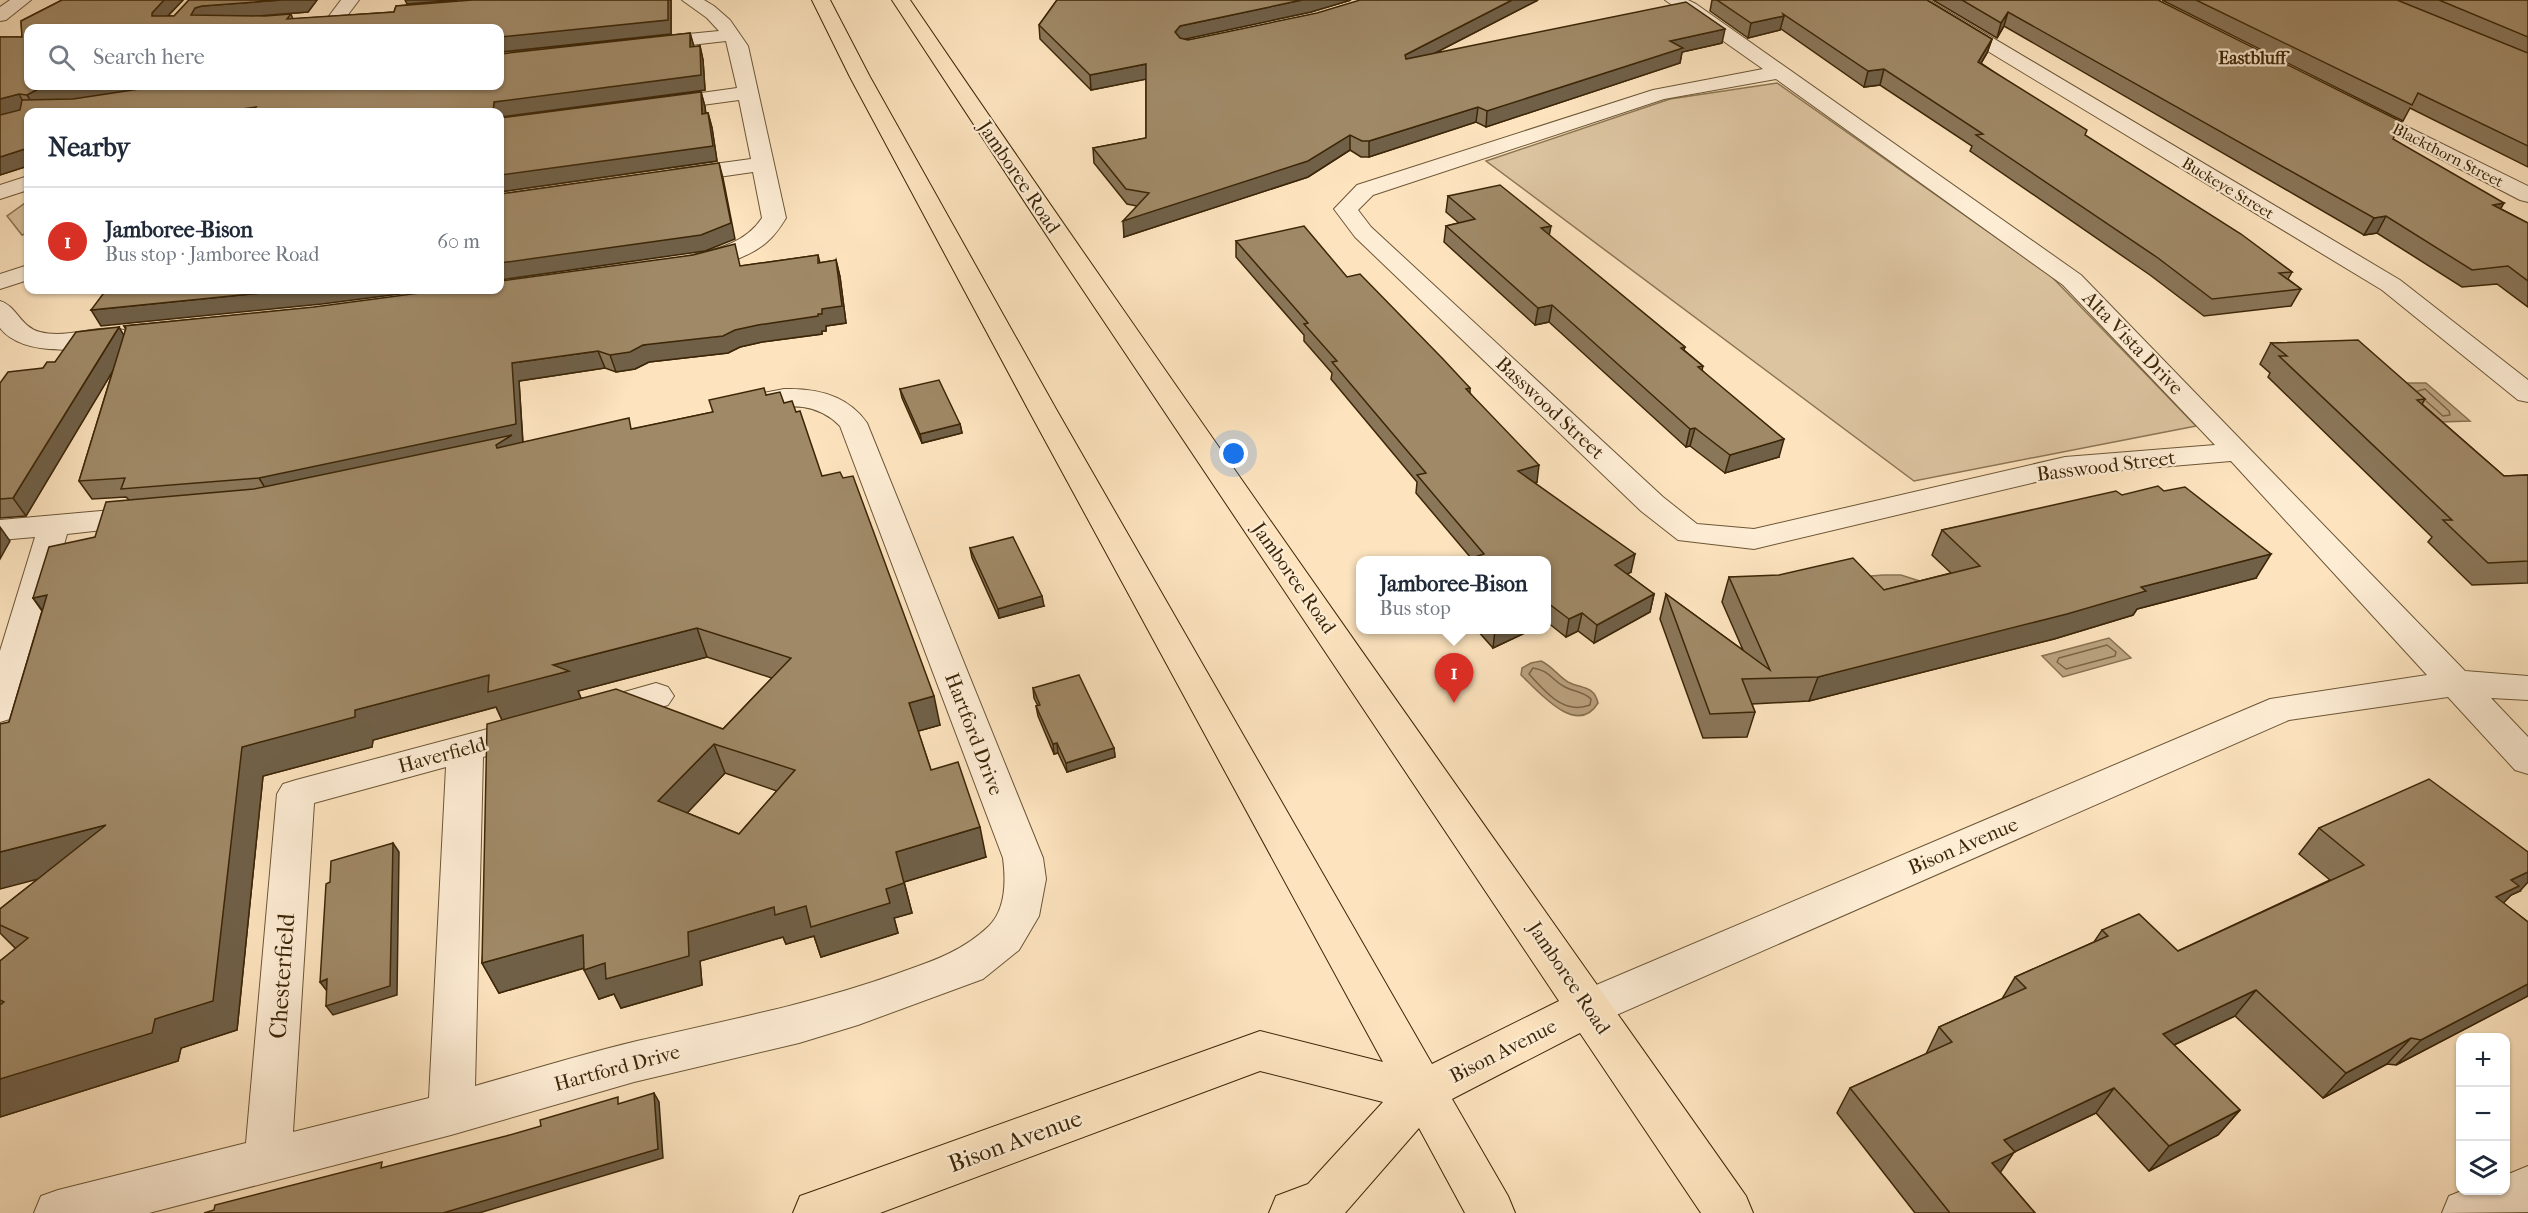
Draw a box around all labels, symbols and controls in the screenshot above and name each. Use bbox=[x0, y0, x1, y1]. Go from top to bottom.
search box bbox=[24, 24, 504, 90]
icon: search bbox=[45, 41, 78, 74]
text: Search here bbox=[93, 44, 205, 70]
district label: Eastbluff bbox=[2218, 48, 2290, 69]
street label: Jamboree Road bbox=[972, 115, 1066, 238]
street label: Blackthorn Street bbox=[2389, 119, 2507, 191]
text: Nearby bbox=[48, 132, 130, 163]
street label: Buckeye Street bbox=[2179, 153, 2278, 223]
text: Jamboree-Bison bbox=[105, 217, 253, 243]
text: 1 bbox=[64, 230, 71, 253]
text: 60 m bbox=[437, 230, 480, 253]
text: Bus stop · Jamboree Road bbox=[105, 243, 319, 266]
street label: Alta Vista Drive bbox=[2077, 286, 2188, 400]
street label: Basswood Street bbox=[1491, 352, 1609, 464]
your location bbox=[1219, 439, 1248, 468]
street label: Basswood Street bbox=[2035, 446, 2177, 486]
street label: Jamboree Road bbox=[1246, 516, 1341, 639]
popup bbox=[1356, 556, 1551, 634]
text: Jamboree-Bison bbox=[1379, 571, 1528, 597]
text: Bus stop bbox=[1379, 597, 1451, 620]
pin: 1 bbox=[1434, 654, 1474, 703]
street label: Hartford Drive bbox=[940, 669, 1008, 799]
street label: Haverfield bbox=[396, 732, 489, 778]
street label: Bison Avenue bbox=[1905, 813, 2021, 879]
street label: Chesterfield bbox=[264, 911, 300, 1040]
street label: Jamboree Road bbox=[1522, 916, 1616, 1039]
street label: Bison Avenue bbox=[1446, 1014, 1560, 1088]
map controls bbox=[2456, 1033, 2510, 1195]
button: + bbox=[2456, 1033, 2510, 1087]
street label: Hartford Drive bbox=[552, 1040, 683, 1096]
button: − bbox=[2456, 1087, 2510, 1141]
street label: Bison Avenue bbox=[944, 1104, 1086, 1178]
button: layers bbox=[2456, 1141, 2510, 1195]

